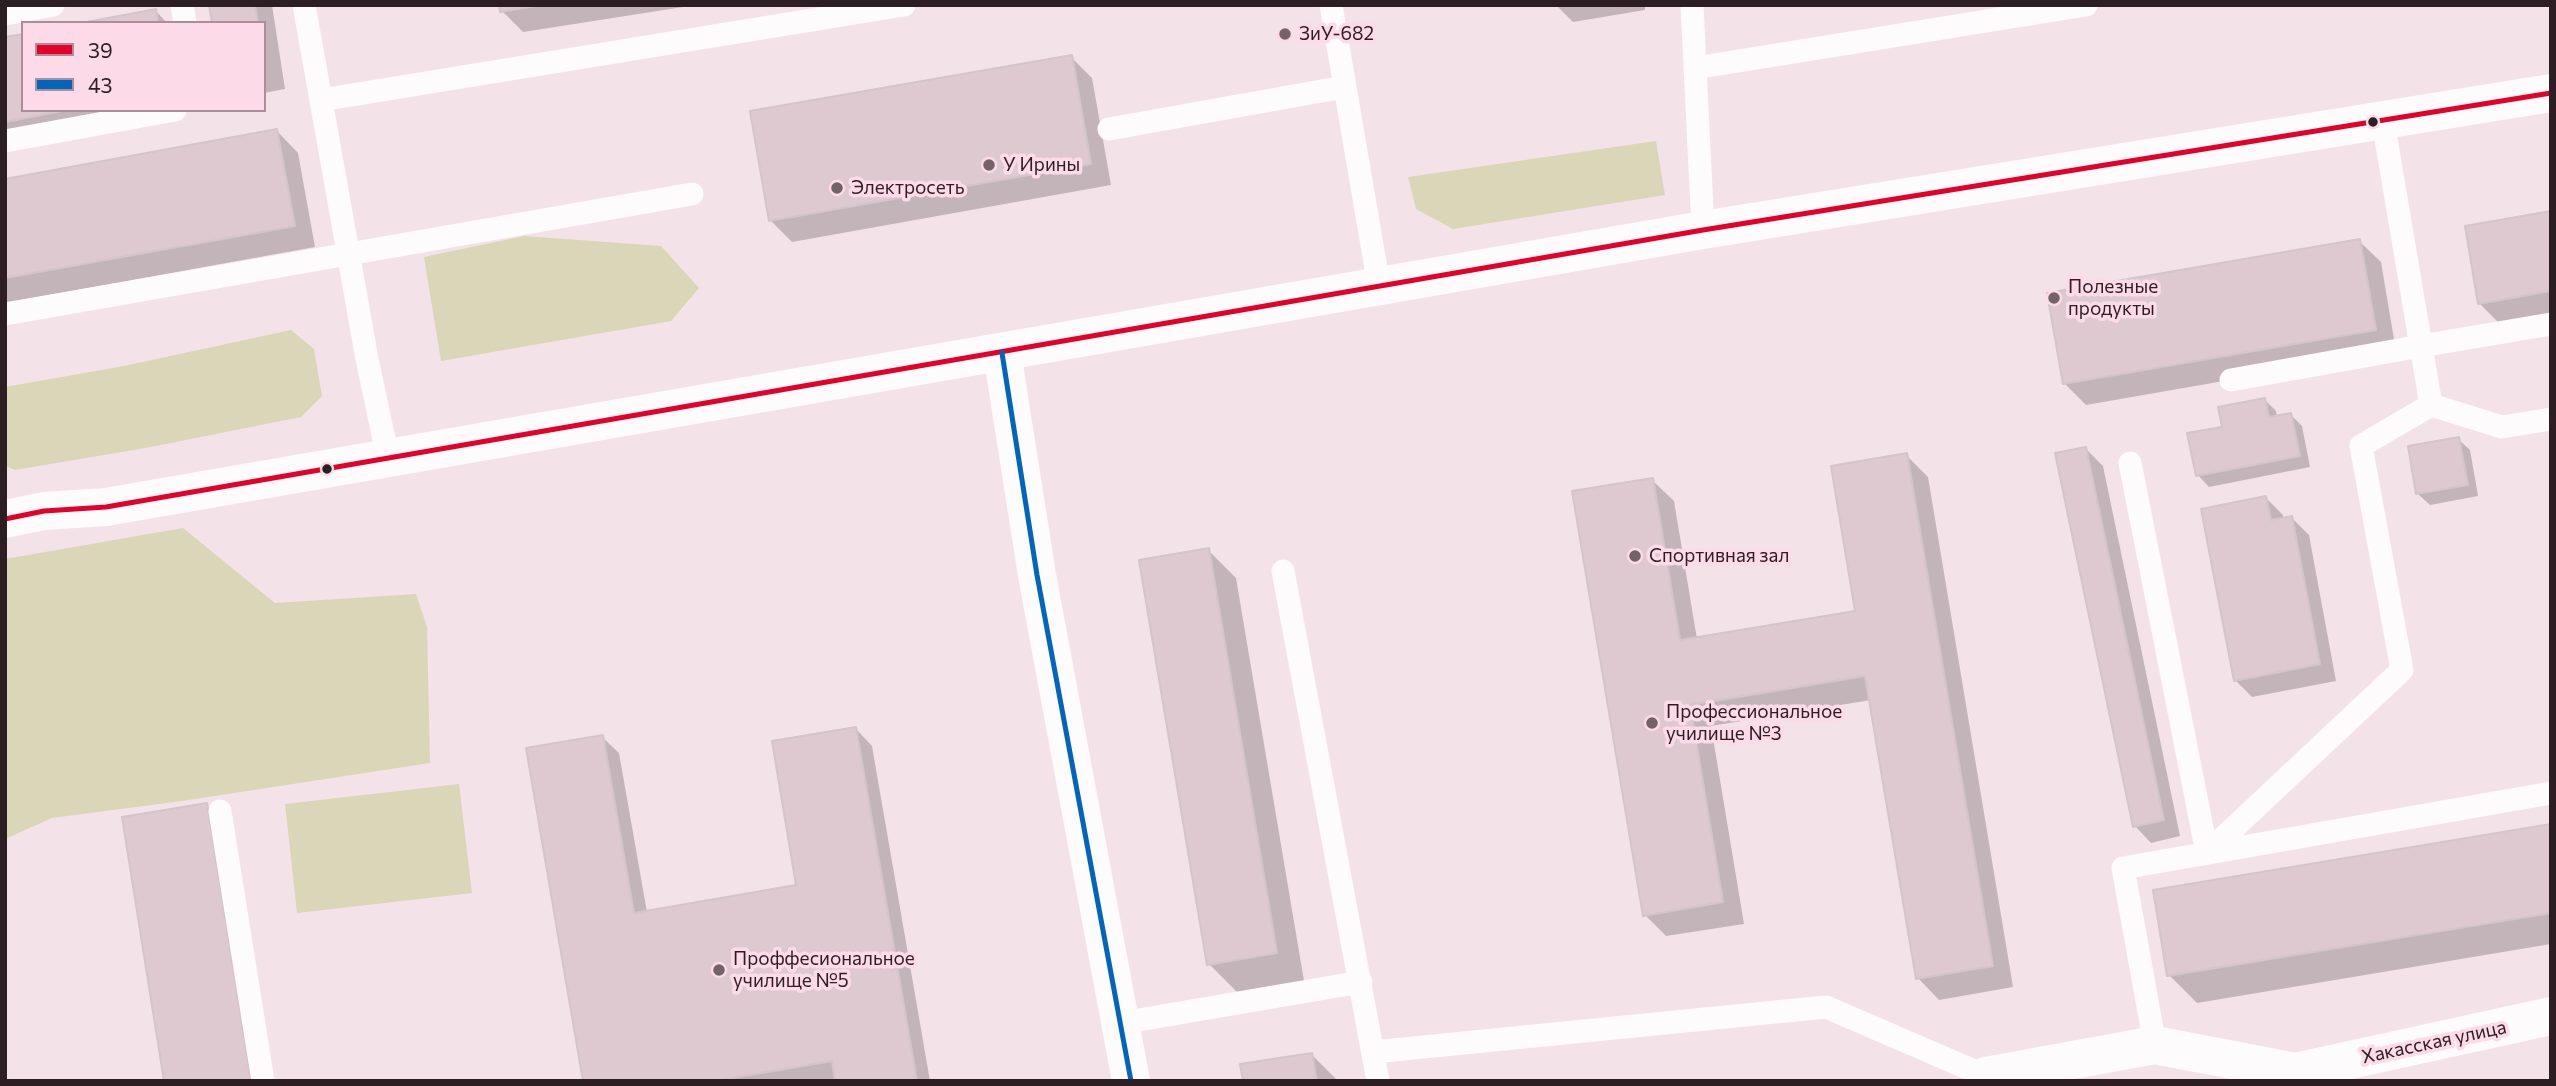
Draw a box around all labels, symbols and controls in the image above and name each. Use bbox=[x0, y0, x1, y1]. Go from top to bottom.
legend bbox=[21, 21, 266, 112]
place label: ЗиУ-682 bbox=[1299, 23, 1374, 45]
marker: ЗиУ-682 bbox=[1277, 26, 1293, 42]
text: 39 bbox=[88, 37, 113, 62]
text: 43 bbox=[88, 72, 113, 97]
unlabelled marker bbox=[2366, 115, 2380, 129]
place label: У Ирины bbox=[1003, 154, 1080, 176]
marker: У Ирины bbox=[981, 157, 997, 173]
place label: Электросеть bbox=[851, 177, 964, 199]
marker: Электросеть bbox=[829, 180, 845, 196]
place label: Полезные продукты bbox=[2068, 276, 2158, 320]
marker: Полезные продукты bbox=[2046, 290, 2062, 306]
unlabelled marker bbox=[320, 462, 334, 476]
place label: Спортивная зал bbox=[1649, 545, 1789, 567]
marker: Спортивная зал bbox=[1627, 548, 1643, 564]
place label: Профессиональное училище №3 bbox=[1666, 701, 1842, 745]
marker: Профессиональное училище №3 bbox=[1644, 715, 1660, 731]
place label: Проффесиональное училище №5 bbox=[733, 948, 915, 992]
marker: Проффесиональное училище №5 bbox=[711, 962, 727, 978]
street label: Хакасская улица bbox=[2360, 1016, 2508, 1068]

